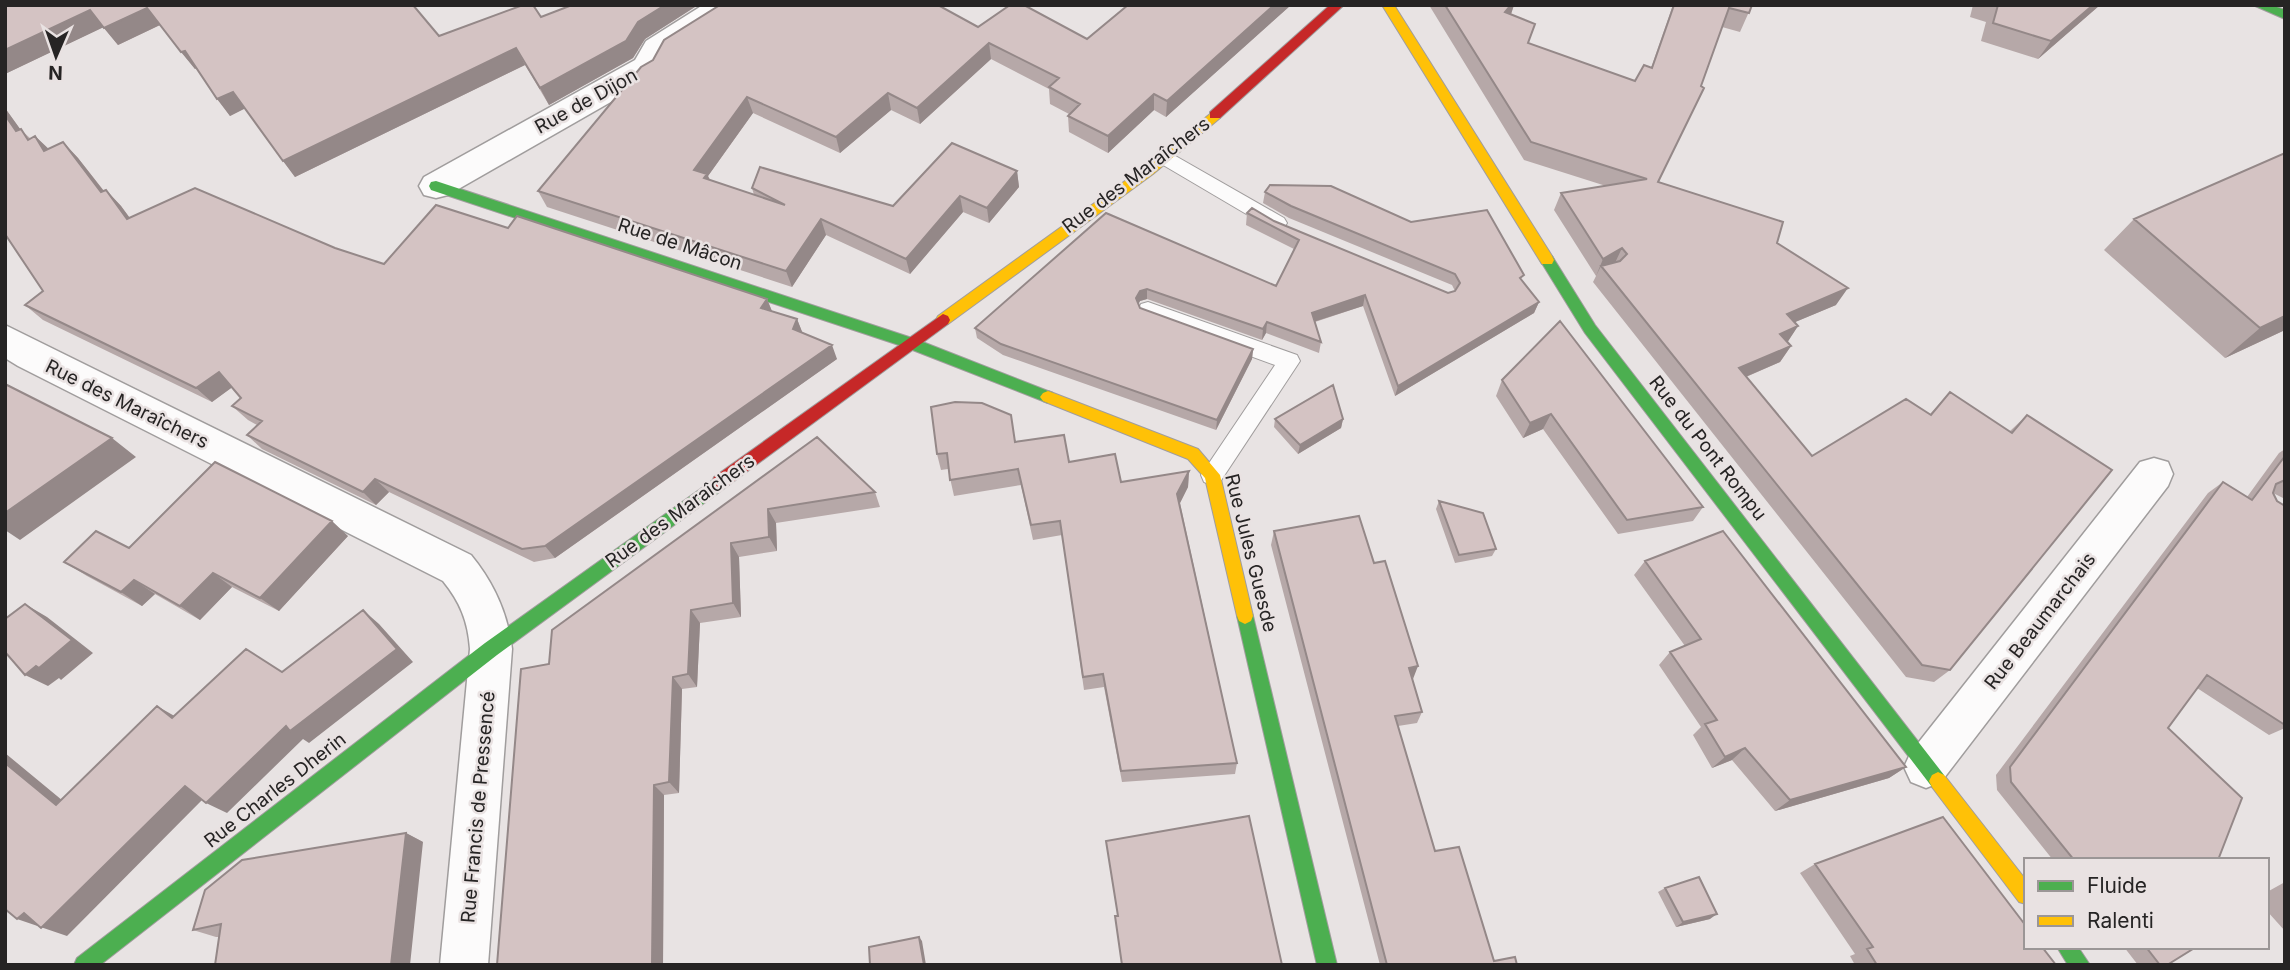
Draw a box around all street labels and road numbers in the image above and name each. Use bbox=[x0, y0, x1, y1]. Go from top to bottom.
street label: Rue de Dijon bbox=[531, 63, 641, 139]
street label: Rue des Maraîchers bbox=[1058, 112, 1214, 238]
street label: Rue de Mâcon bbox=[615, 213, 745, 275]
street label: Rue des Maraîchers bbox=[42, 355, 212, 453]
street label: Rue du Pont Rompu bbox=[1644, 371, 1772, 525]
street label: Rue des Maraîchers bbox=[601, 449, 759, 573]
street label: Rue Jules Guesde bbox=[1220, 472, 1282, 634]
street label: Rue Beaumarchais bbox=[1980, 548, 2100, 694]
street label: Rue Francis de Pressencé bbox=[456, 690, 500, 924]
street label: Rue Charles Dherin bbox=[200, 728, 350, 852]

